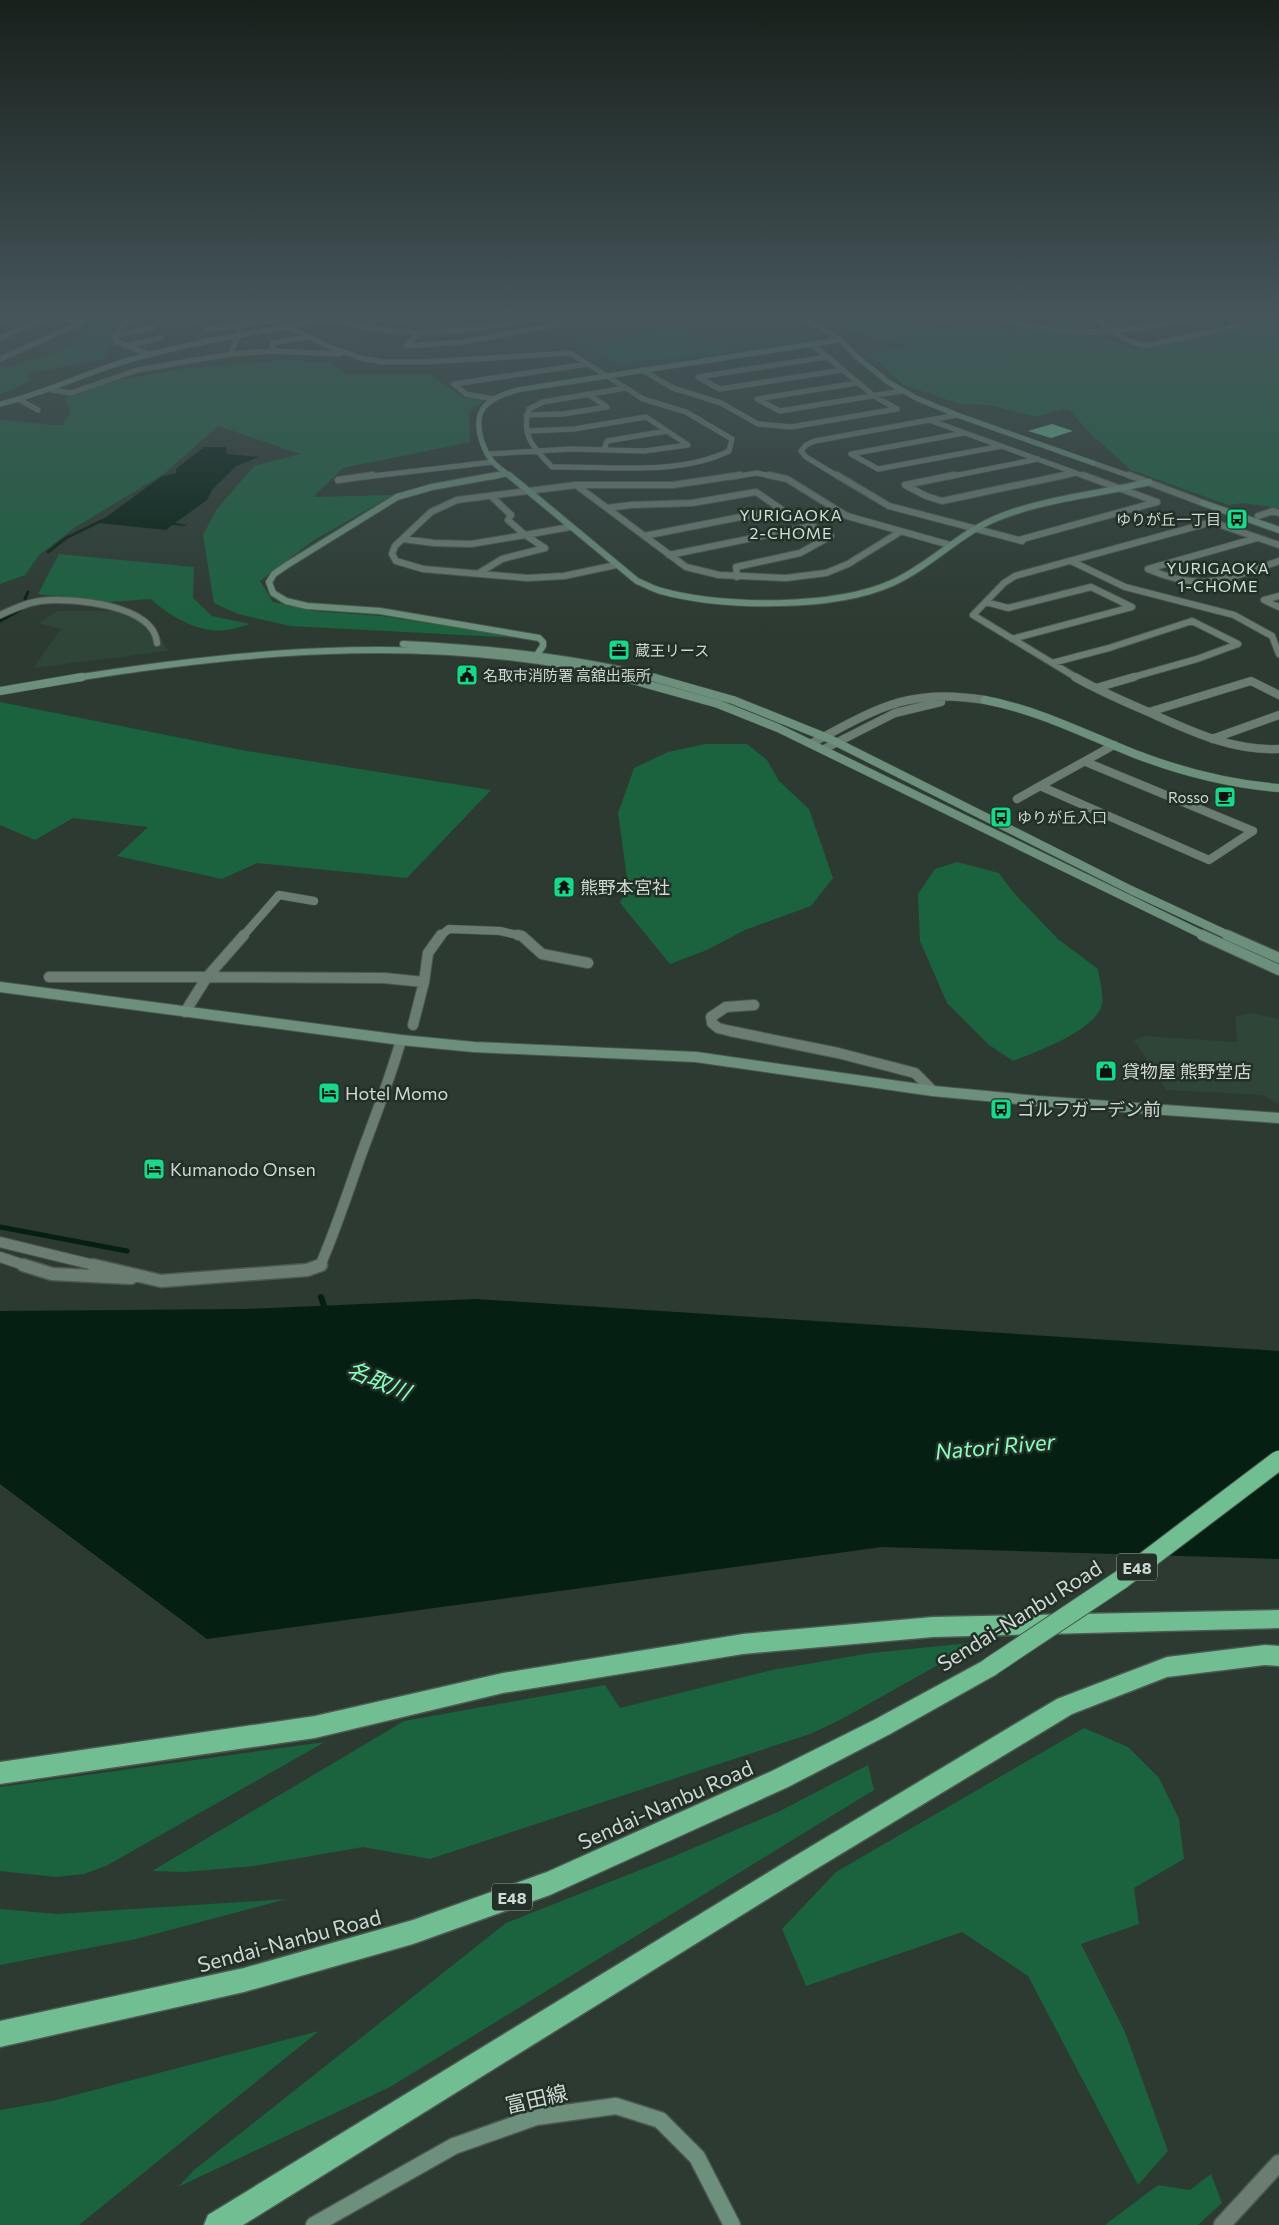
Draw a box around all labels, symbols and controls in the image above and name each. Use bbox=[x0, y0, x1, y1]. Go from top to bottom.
district label: YURIGAOKA 2-CHOME bbox=[739, 505, 843, 542]
bus stop icon: ゆりが丘一丁目 bbox=[1225, 507, 1249, 531]
place label: ゆりが丘一丁目 bbox=[1116, 510, 1221, 528]
district label: YURIGAOKA 1-CHOME bbox=[1166, 558, 1270, 595]
office icon: 蔵王リース bbox=[607, 638, 631, 662]
place label: 蔵王リース bbox=[635, 641, 709, 659]
public building icon: 名取市消防署 高舘出張所 bbox=[455, 663, 479, 687]
place label: 名取市消防署 高舘出張所 bbox=[483, 666, 651, 684]
cafe icon: Rosso bbox=[1213, 785, 1237, 809]
place label: Rosso bbox=[1168, 788, 1209, 806]
bus stop icon: ゆりが丘入口 bbox=[989, 805, 1013, 829]
place label: ゆりが丘入口 bbox=[1017, 808, 1107, 826]
temple icon: 熊野本宮社 bbox=[552, 875, 576, 899]
place label: 熊野本宮社 bbox=[580, 876, 670, 898]
shop icon: 貸物屋 熊野堂店 bbox=[1094, 1059, 1118, 1083]
place label: 貸物屋 熊野堂店 bbox=[1122, 1060, 1251, 1082]
hotel icon: Hotel Momo bbox=[317, 1081, 341, 1105]
place label: Hotel Momo bbox=[345, 1082, 448, 1104]
bus stop icon: ゴルフガーデン前 bbox=[989, 1097, 1013, 1121]
place label: ゴルフガーデン前 bbox=[1017, 1098, 1161, 1120]
hotel icon: Kumanodo Onsen bbox=[142, 1157, 166, 1181]
place label: Kumanodo Onsen bbox=[170, 1158, 316, 1180]
water label: 名取川 bbox=[343, 1355, 416, 1406]
water label: Natori River bbox=[934, 1427, 1057, 1465]
street label: Sendai-Nanbu Road bbox=[932, 1554, 1106, 1676]
road number: E48 bbox=[1117, 1554, 1157, 1580]
street label: Sendai-Nanbu Road bbox=[574, 1754, 756, 1854]
road number: E48 bbox=[492, 1884, 532, 1910]
street label: Sendai-Nanbu Road bbox=[195, 1903, 383, 1977]
street label: 富田線 bbox=[502, 2079, 570, 2117]

